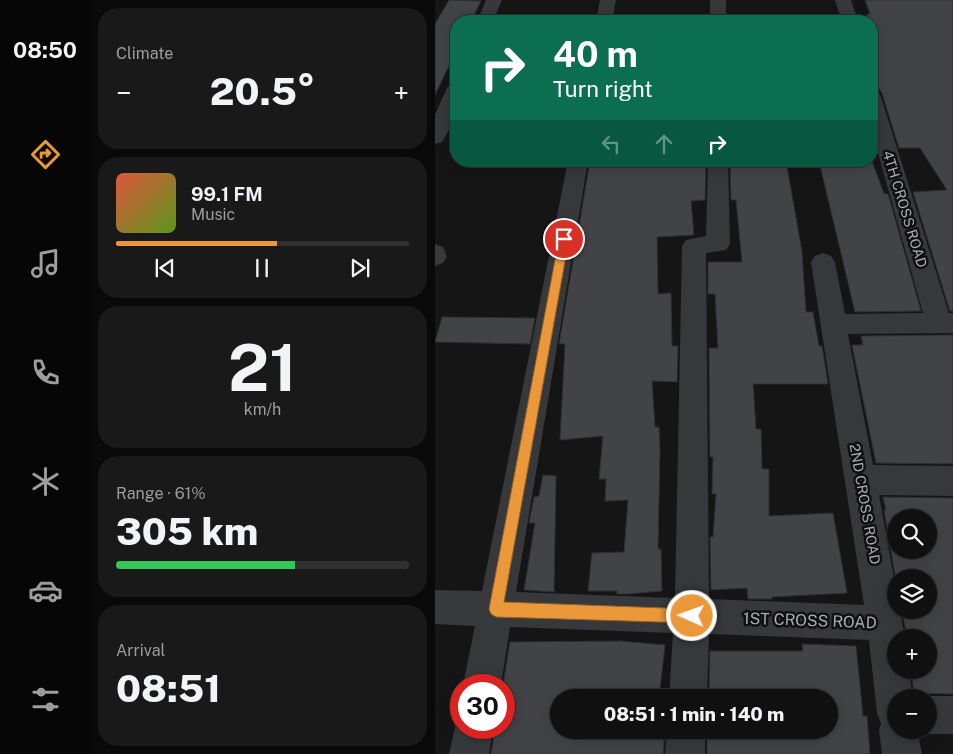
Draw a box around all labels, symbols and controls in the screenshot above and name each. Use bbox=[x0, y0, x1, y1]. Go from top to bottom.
text: 40 m bbox=[553, 34, 638, 75]
icon: right bbox=[470, 35, 535, 100]
text: 08:50 bbox=[13, 37, 77, 63]
text: Climate bbox=[116, 44, 173, 63]
text: 20.5° bbox=[210, 69, 315, 114]
text: − bbox=[116, 76, 132, 109]
text: + bbox=[393, 76, 409, 109]
text: Turn right bbox=[553, 76, 653, 102]
icon: left bbox=[597, 130, 625, 158]
icon: ahead bbox=[650, 130, 678, 158]
icon: right bbox=[703, 130, 731, 158]
icon: directions bbox=[28, 137, 63, 172]
street label: 4TH CROSS ROAD bbox=[880, 149, 930, 269]
text: 99.1 FM bbox=[191, 183, 263, 205]
text: Music bbox=[191, 205, 235, 224]
pin bbox=[543, 218, 585, 260]
icon: arrive bbox=[550, 225, 578, 253]
icon: music bbox=[28, 246, 63, 281]
icon: previous bbox=[151, 254, 179, 282]
icon: pause bbox=[248, 254, 276, 282]
icon: next bbox=[346, 254, 374, 282]
text: 21 bbox=[228, 329, 297, 406]
icon: phone bbox=[28, 355, 63, 390]
text: km/h bbox=[244, 400, 281, 419]
street label: 2ND CROSS ROAD bbox=[847, 442, 883, 566]
icon: climate bbox=[28, 464, 63, 499]
text: Range · 61% bbox=[116, 484, 206, 503]
text: 305 km bbox=[116, 509, 258, 554]
map controls bbox=[887, 509, 937, 739]
button: search bbox=[887, 509, 937, 559]
button: layers bbox=[887, 569, 937, 619]
icon: car bbox=[28, 573, 63, 608]
position arrow bbox=[665, 589, 717, 641]
street label: 1ST CROSS ROAD bbox=[743, 609, 877, 632]
button: + bbox=[887, 629, 937, 679]
text: Arrival bbox=[116, 641, 165, 660]
text: 08:51 bbox=[116, 666, 221, 711]
speed limit sign: 30 bbox=[450, 674, 515, 739]
icon: filters bbox=[28, 682, 63, 717]
button: − bbox=[887, 689, 937, 739]
text: 08:51 · 1 min · 140 m bbox=[604, 703, 784, 725]

